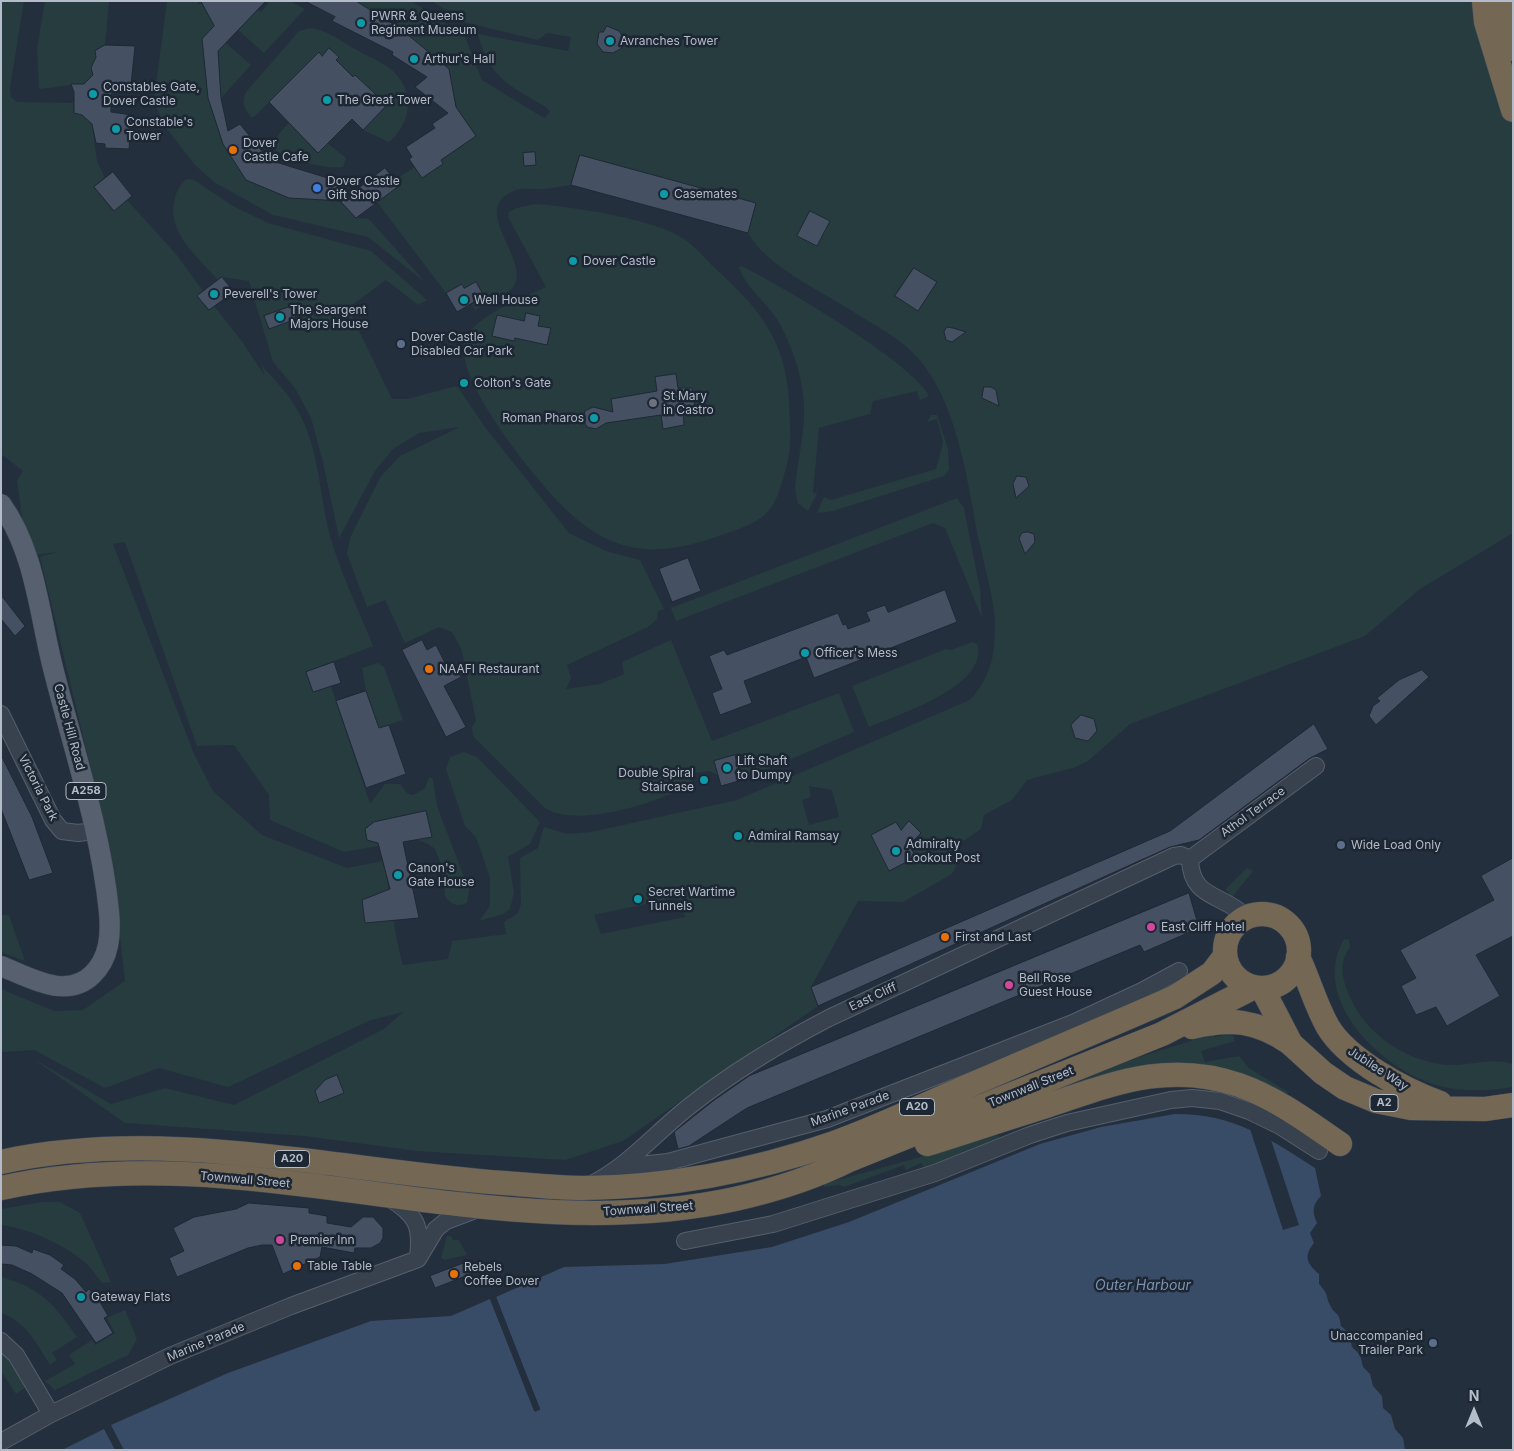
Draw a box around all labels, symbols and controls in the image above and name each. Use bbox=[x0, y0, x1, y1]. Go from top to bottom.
place label: PWRR & Queens Regiment Museum bbox=[371, 9, 477, 37]
marker: PWRR & Queens Regiment Museum bbox=[355, 17, 367, 29]
place label: Avranches Tower bbox=[620, 34, 718, 48]
marker: Avranches Tower bbox=[604, 35, 616, 47]
place label: Arthur's Hall bbox=[424, 52, 494, 66]
marker: Arthur's Hall bbox=[408, 53, 420, 65]
place label: Constables Gate, Dover Castle bbox=[103, 80, 200, 108]
marker: Constables Gate, Dover Castle bbox=[87, 88, 99, 100]
place label: The Great Tower bbox=[337, 93, 432, 107]
marker: The Great Tower bbox=[321, 94, 333, 106]
place label: Constable's Tower bbox=[126, 115, 193, 143]
marker: Constable's Tower bbox=[110, 123, 122, 135]
place label: Dover Castle Cafe bbox=[243, 136, 309, 164]
marker: Dover Castle Cafe bbox=[227, 144, 239, 156]
place label: Dover Castle Gift Shop bbox=[327, 174, 400, 202]
marker: Dover Castle Gift Shop bbox=[311, 182, 323, 194]
place label: Casemates bbox=[674, 187, 737, 201]
marker: Casemates bbox=[658, 188, 670, 200]
place label: Dover Castle bbox=[583, 254, 656, 268]
marker: Dover Castle bbox=[567, 255, 579, 267]
place label: Peverell's Tower bbox=[224, 287, 317, 301]
marker: Peverell's Tower bbox=[208, 288, 220, 300]
place label: Well House bbox=[474, 293, 538, 307]
marker: Well House bbox=[458, 294, 470, 306]
place label: The Seargent Majors House bbox=[290, 303, 368, 331]
marker: The Seargent Majors House bbox=[274, 311, 286, 323]
place label: Dover Castle Disabled Car Park bbox=[411, 330, 513, 358]
marker: Dover Castle Disabled Car Park bbox=[395, 338, 407, 350]
place label: Colton's Gate bbox=[474, 376, 551, 390]
marker: Colton's Gate bbox=[458, 377, 470, 389]
place label: St Mary in Castro bbox=[663, 389, 714, 417]
marker: St Mary in Castro bbox=[647, 397, 659, 409]
place label: Roman Pharos bbox=[502, 411, 584, 425]
marker: Roman Pharos bbox=[588, 412, 600, 424]
place label: Officer's Mess bbox=[815, 646, 898, 660]
marker: Officer's Mess bbox=[799, 647, 811, 659]
place label: NAAFI Restaurant bbox=[439, 662, 539, 676]
marker: NAAFI Restaurant bbox=[423, 663, 435, 675]
street label: Castle Hill Road bbox=[51, 682, 87, 772]
street label: Victoria Park bbox=[15, 752, 61, 824]
place label: Lift Shaft to Dumpy bbox=[737, 754, 792, 782]
marker: Lift Shaft to Dumpy bbox=[721, 762, 733, 774]
place label: Double Spiral Staircase bbox=[618, 766, 694, 794]
marker: Double Spiral Staircase bbox=[698, 774, 710, 786]
road number: A258 bbox=[66, 782, 106, 799]
street label: Athol Terrace bbox=[1218, 784, 1288, 840]
place label: Admiral Ramsay bbox=[748, 829, 839, 843]
marker: Admiral Ramsay bbox=[732, 830, 744, 842]
place label: Admiralty Lookout Post bbox=[906, 837, 980, 865]
place label: Wide Load Only bbox=[1351, 838, 1441, 852]
marker: Wide Load Only bbox=[1335, 839, 1347, 851]
marker: Admiralty Lookout Post bbox=[890, 845, 902, 857]
place label: Canon's Gate House bbox=[408, 861, 474, 889]
marker: Canon's Gate House bbox=[392, 869, 404, 881]
place label: Secret Wartime Tunnels bbox=[648, 885, 735, 913]
marker: Secret Wartime Tunnels bbox=[632, 893, 644, 905]
place label: East Cliff Hotel bbox=[1161, 920, 1245, 934]
marker: East Cliff Hotel bbox=[1145, 921, 1157, 933]
place label: First and Last bbox=[955, 930, 1031, 944]
marker: First and Last bbox=[939, 931, 951, 943]
place label: Bell Rose Guest House bbox=[1019, 971, 1092, 999]
marker: Bell Rose Guest House bbox=[1003, 979, 1015, 991]
street label: East Cliff bbox=[847, 980, 899, 1014]
street label: Jubilee Way bbox=[1345, 1044, 1411, 1094]
street label: Townwall Street bbox=[986, 1063, 1076, 1111]
street label: Marine Parade bbox=[809, 1088, 891, 1130]
road number: A2 bbox=[1370, 1094, 1398, 1112]
road number: A20 bbox=[900, 1098, 934, 1116]
road number: A20 bbox=[274, 1150, 310, 1168]
street label: Townwall Street bbox=[199, 1169, 291, 1191]
street label: Townwall Street bbox=[602, 1199, 694, 1219]
place label: Premier Inn bbox=[290, 1233, 355, 1247]
marker: Premier Inn bbox=[274, 1234, 286, 1246]
place label: Table Table bbox=[307, 1259, 372, 1273]
marker: Table Table bbox=[291, 1260, 303, 1272]
place label: Rebels Coffee Dover bbox=[464, 1260, 539, 1288]
marker: Rebels Coffee Dover bbox=[448, 1268, 460, 1280]
water label: Outer Harbour bbox=[1095, 1278, 1191, 1294]
place label: Gateway Flats bbox=[91, 1290, 171, 1304]
marker: Gateway Flats bbox=[75, 1291, 87, 1303]
street label: Marine Parade bbox=[165, 1319, 247, 1365]
place label: Unaccompanied Trailer Park bbox=[1330, 1329, 1423, 1357]
marker: Unaccompanied Trailer Park bbox=[1427, 1337, 1439, 1349]
north arrow bbox=[1449, 1386, 1499, 1436]
text: N bbox=[1469, 1387, 1479, 1404]

